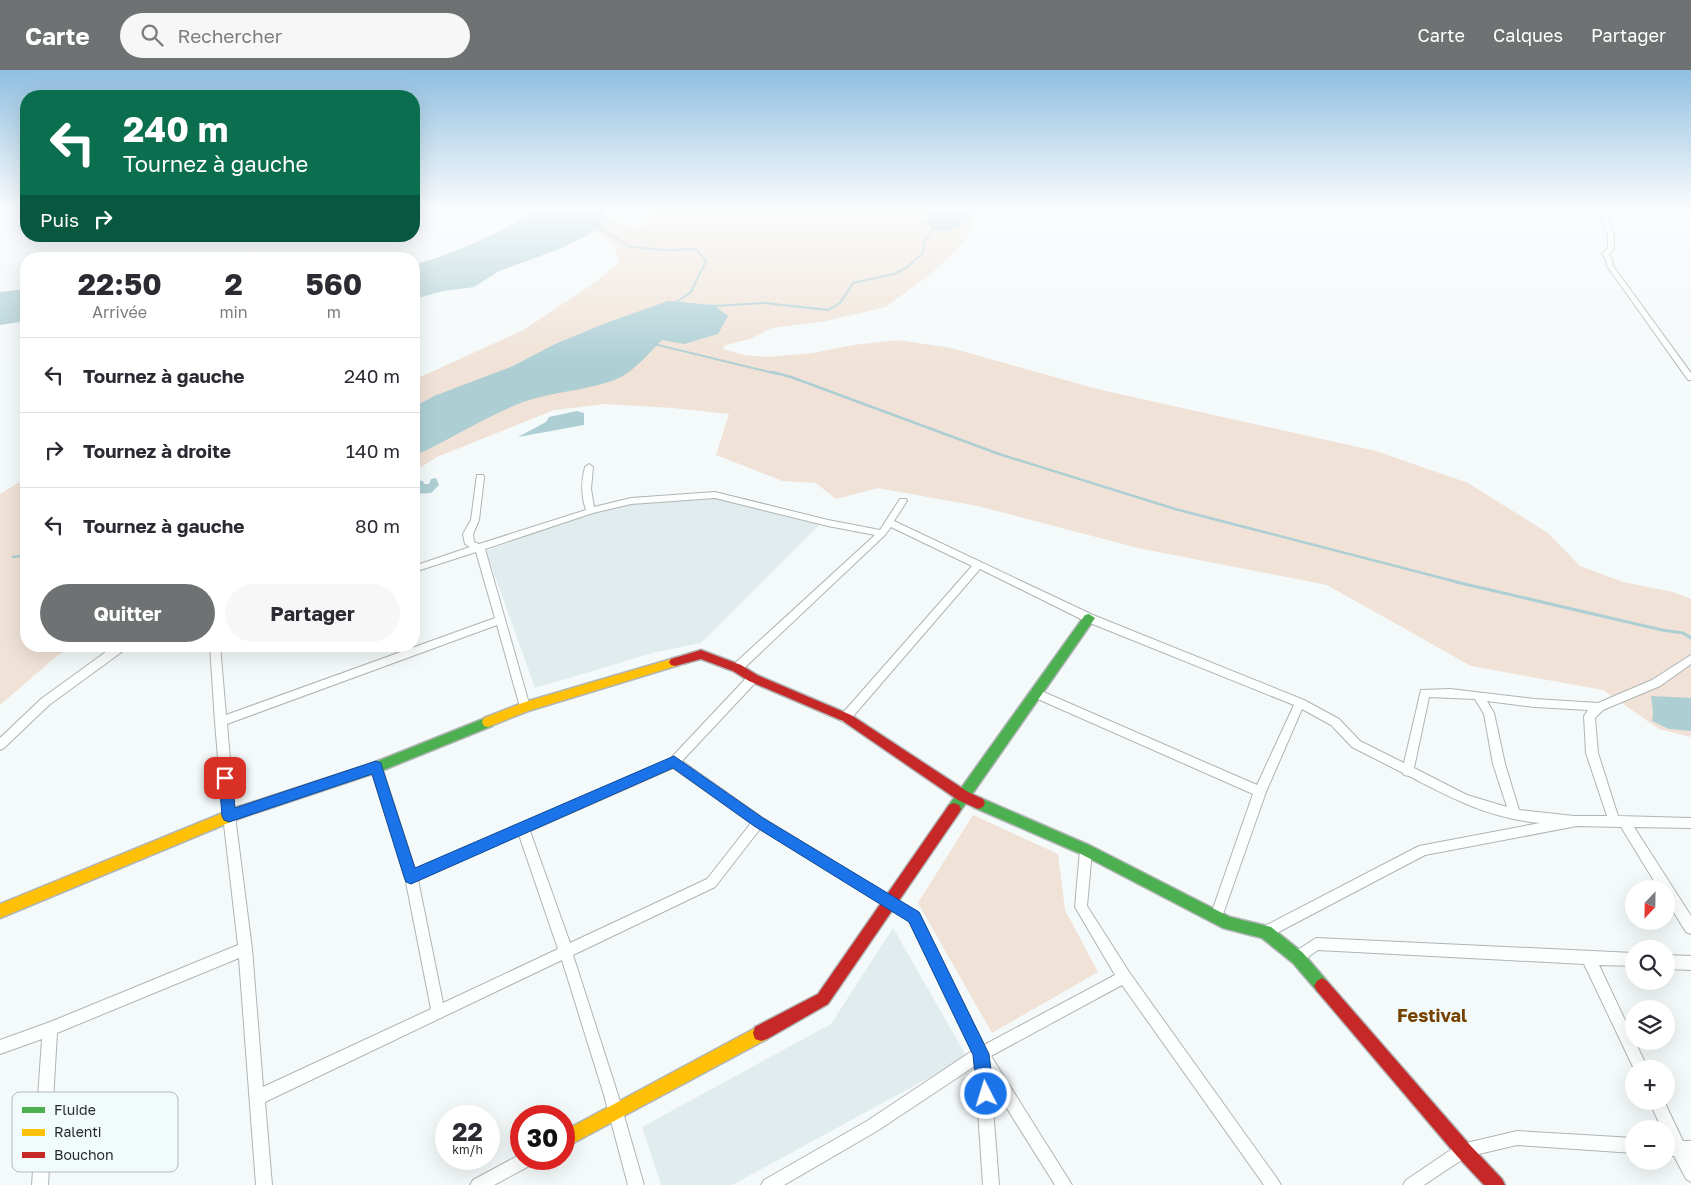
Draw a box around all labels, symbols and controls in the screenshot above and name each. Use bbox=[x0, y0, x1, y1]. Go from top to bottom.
search box bbox=[120, 13, 470, 58]
text: Carte bbox=[25, 21, 90, 50]
icon: search bbox=[138, 21, 166, 49]
text: Rechercher bbox=[178, 24, 282, 47]
text: Carte bbox=[1418, 24, 1465, 46]
text: Calques bbox=[1493, 24, 1563, 46]
text: Partager bbox=[1591, 24, 1666, 46]
text: 240 m bbox=[123, 108, 228, 150]
icon: left bbox=[40, 110, 105, 175]
text: Tournez à gauche bbox=[123, 150, 308, 177]
icon: right bbox=[89, 205, 117, 233]
text: Puis bbox=[40, 208, 79, 231]
text: 22:50 bbox=[78, 266, 162, 302]
text: 2 bbox=[224, 266, 243, 302]
text: 560 bbox=[305, 266, 362, 302]
text: Arrivée bbox=[92, 302, 147, 322]
text: min bbox=[219, 302, 248, 322]
text: m bbox=[327, 302, 341, 322]
icon: left bbox=[40, 361, 68, 389]
text: Tournez à gauche bbox=[83, 364, 244, 387]
text: 240 m bbox=[344, 364, 400, 387]
icon: right bbox=[40, 436, 68, 464]
text: Tournez à droite bbox=[83, 439, 231, 462]
text: 140 m bbox=[346, 439, 400, 462]
icon: left bbox=[40, 511, 68, 539]
text: Tournez à gauche bbox=[83, 514, 244, 537]
text: 80 m bbox=[355, 514, 400, 537]
button: Quitter bbox=[40, 584, 215, 642]
button: Partager bbox=[225, 584, 400, 642]
pin bbox=[204, 757, 246, 799]
icon: arrive bbox=[211, 764, 239, 792]
north arrow bbox=[1625, 880, 1675, 930]
map controls bbox=[1625, 880, 1675, 1170]
button: search bbox=[1625, 940, 1675, 990]
button: layers bbox=[1625, 1000, 1675, 1050]
district label: Festival bbox=[1397, 1004, 1467, 1026]
button: + bbox=[1625, 1060, 1675, 1110]
position arrow bbox=[959, 1067, 1011, 1119]
legend bbox=[12, 1092, 178, 1172]
text: Fluide bbox=[54, 1101, 96, 1118]
speed limit sign: 30 bbox=[510, 1105, 575, 1170]
text: 22 bbox=[452, 1116, 483, 1147]
button: − bbox=[1625, 1120, 1675, 1170]
text: Ralenti bbox=[54, 1123, 102, 1140]
text: km/h bbox=[452, 1142, 483, 1157]
text: Bouchon bbox=[54, 1146, 114, 1163]

